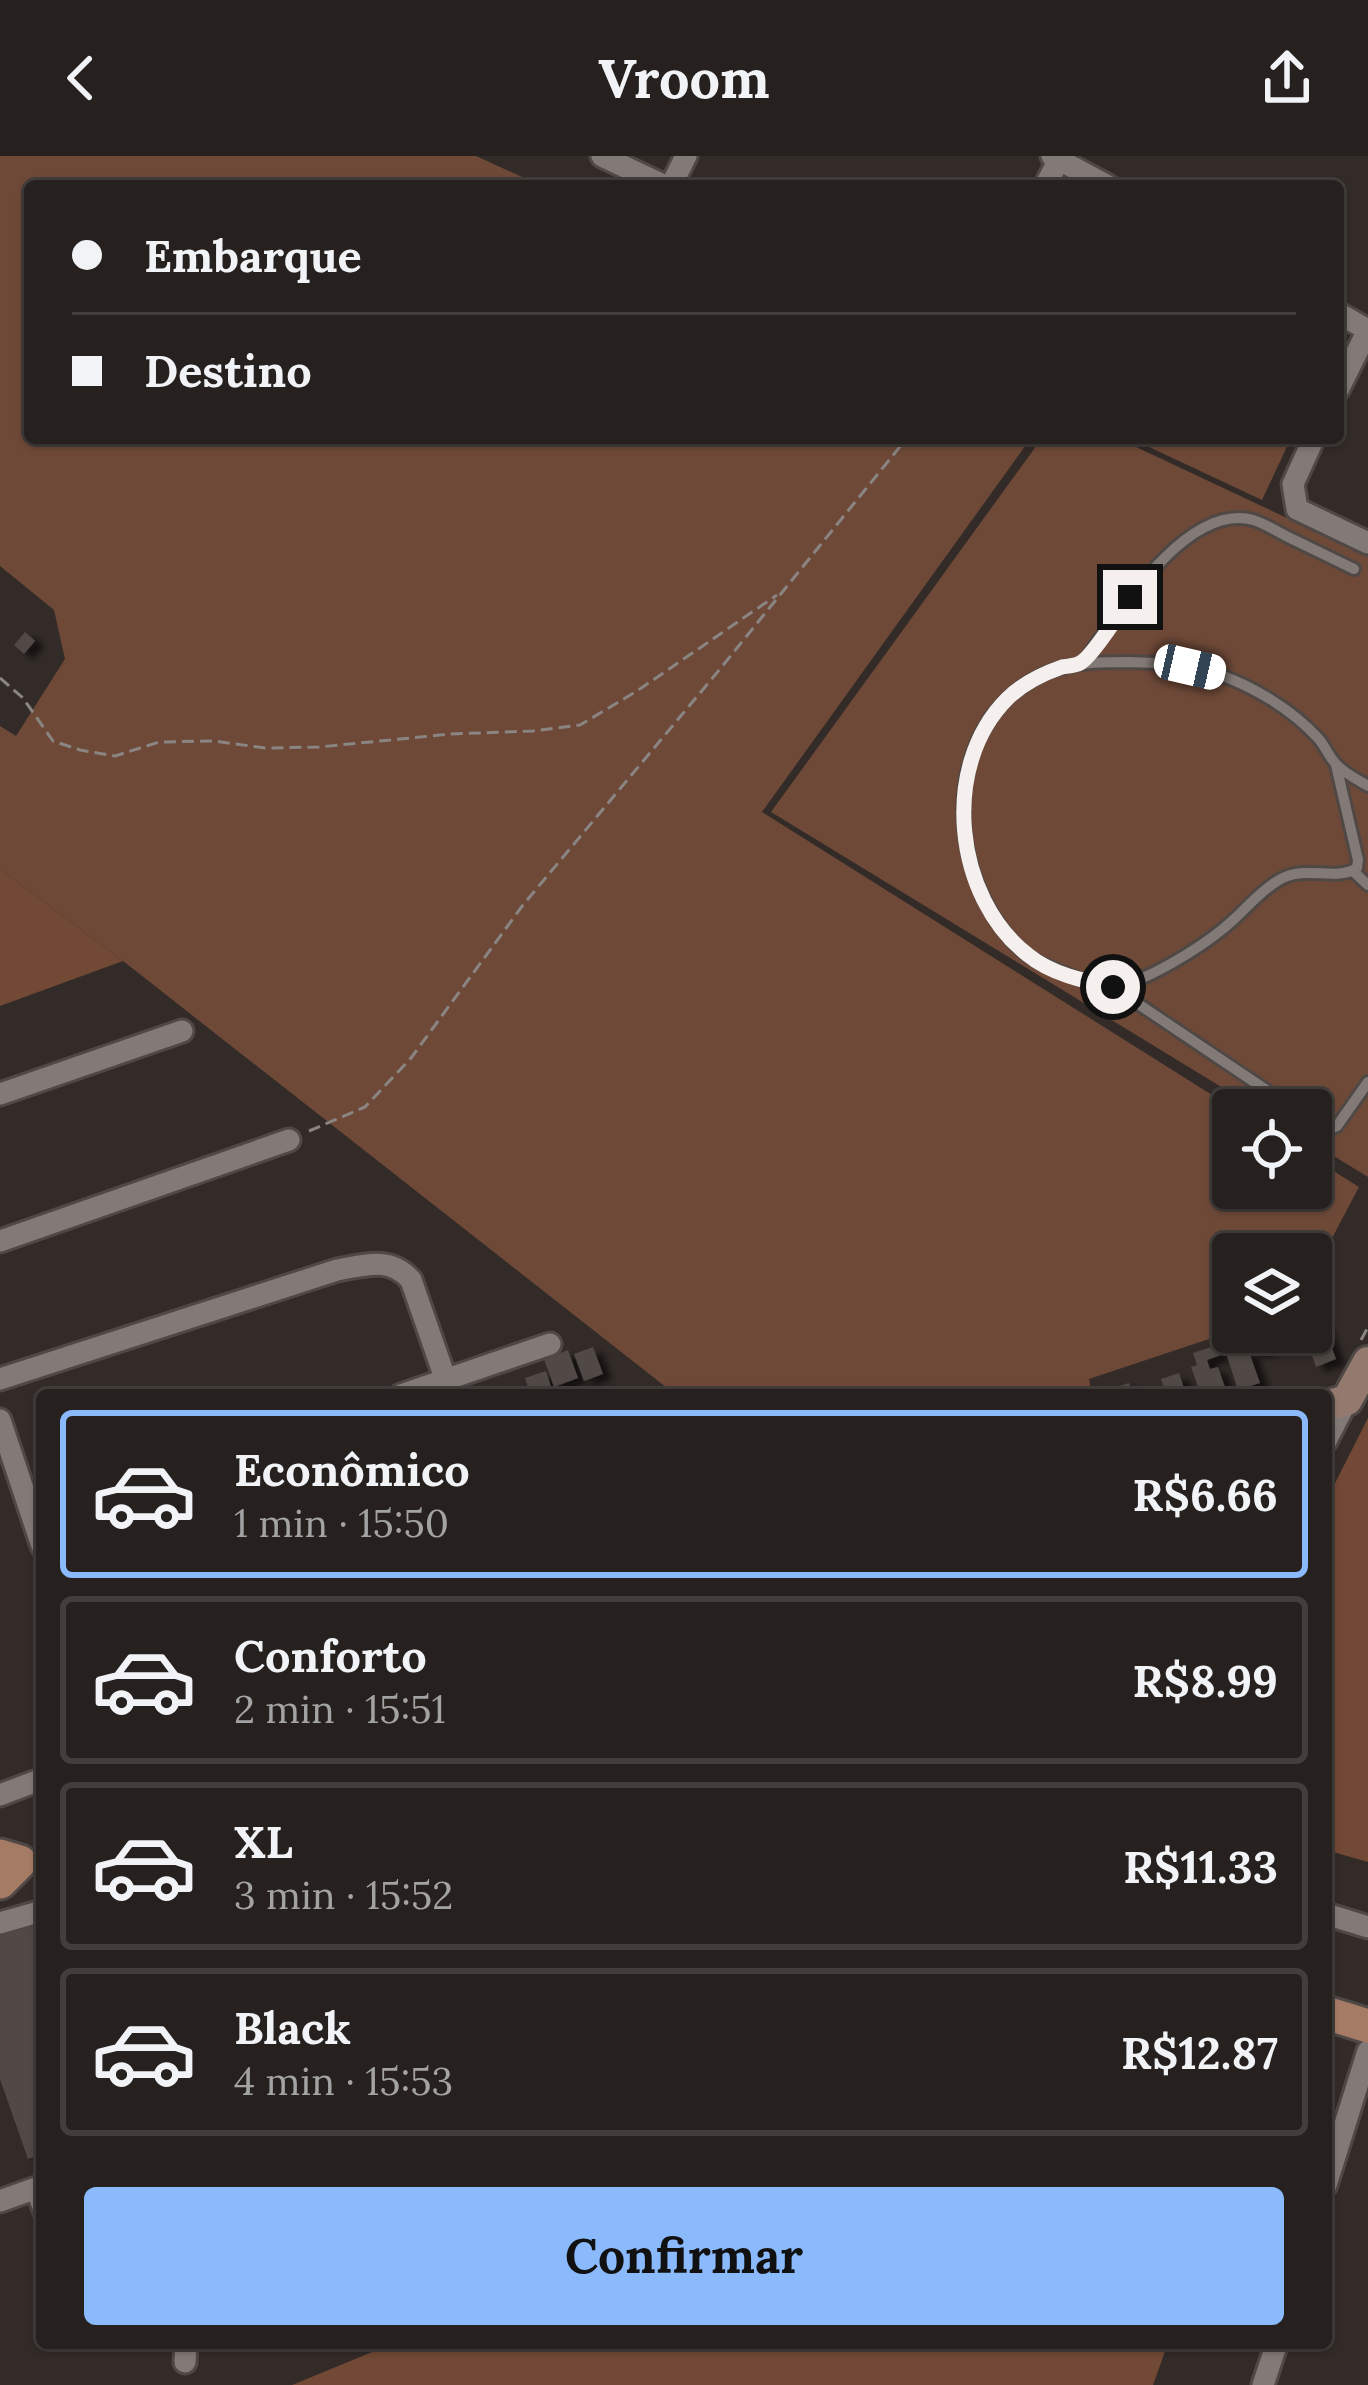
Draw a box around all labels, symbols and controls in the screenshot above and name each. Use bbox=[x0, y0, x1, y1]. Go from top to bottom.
text: Vroom bbox=[598, 44, 770, 113]
icon: back bbox=[48, 45, 114, 111]
icon: share bbox=[1254, 45, 1320, 111]
text: Embarque bbox=[144, 227, 362, 284]
text: Destino bbox=[144, 342, 312, 399]
route end bbox=[1103, 570, 1157, 624]
car bbox=[1151, 641, 1229, 693]
route start bbox=[1086, 960, 1140, 1014]
map controls bbox=[1212, 1089, 1332, 1353]
button: locate bbox=[1212, 1089, 1332, 1209]
button: layers bbox=[1212, 1233, 1332, 1353]
icon: car bbox=[90, 1440, 198, 1548]
text: Econômico bbox=[234, 1441, 470, 1498]
text: R$6.66 bbox=[1133, 1466, 1278, 1523]
text: 1 min · 15:50 bbox=[234, 1498, 449, 1548]
icon: car bbox=[90, 1626, 198, 1734]
text: Conforto bbox=[234, 1627, 427, 1684]
text: R$8.99 bbox=[1133, 1652, 1278, 1709]
text: 2 min · 15:51 bbox=[234, 1684, 446, 1734]
icon: car bbox=[90, 1812, 198, 1920]
text: XL bbox=[234, 1813, 293, 1870]
text: R$11.33 bbox=[1123, 1838, 1278, 1895]
text: 3 min · 15:52 bbox=[234, 1870, 453, 1920]
icon: car bbox=[90, 1998, 198, 2106]
text: Black bbox=[234, 1999, 351, 2056]
text: R$12.87 bbox=[1121, 2024, 1278, 2081]
text: 4 min · 15:53 bbox=[234, 2056, 453, 2106]
button: Confirmar bbox=[84, 2187, 1284, 2325]

